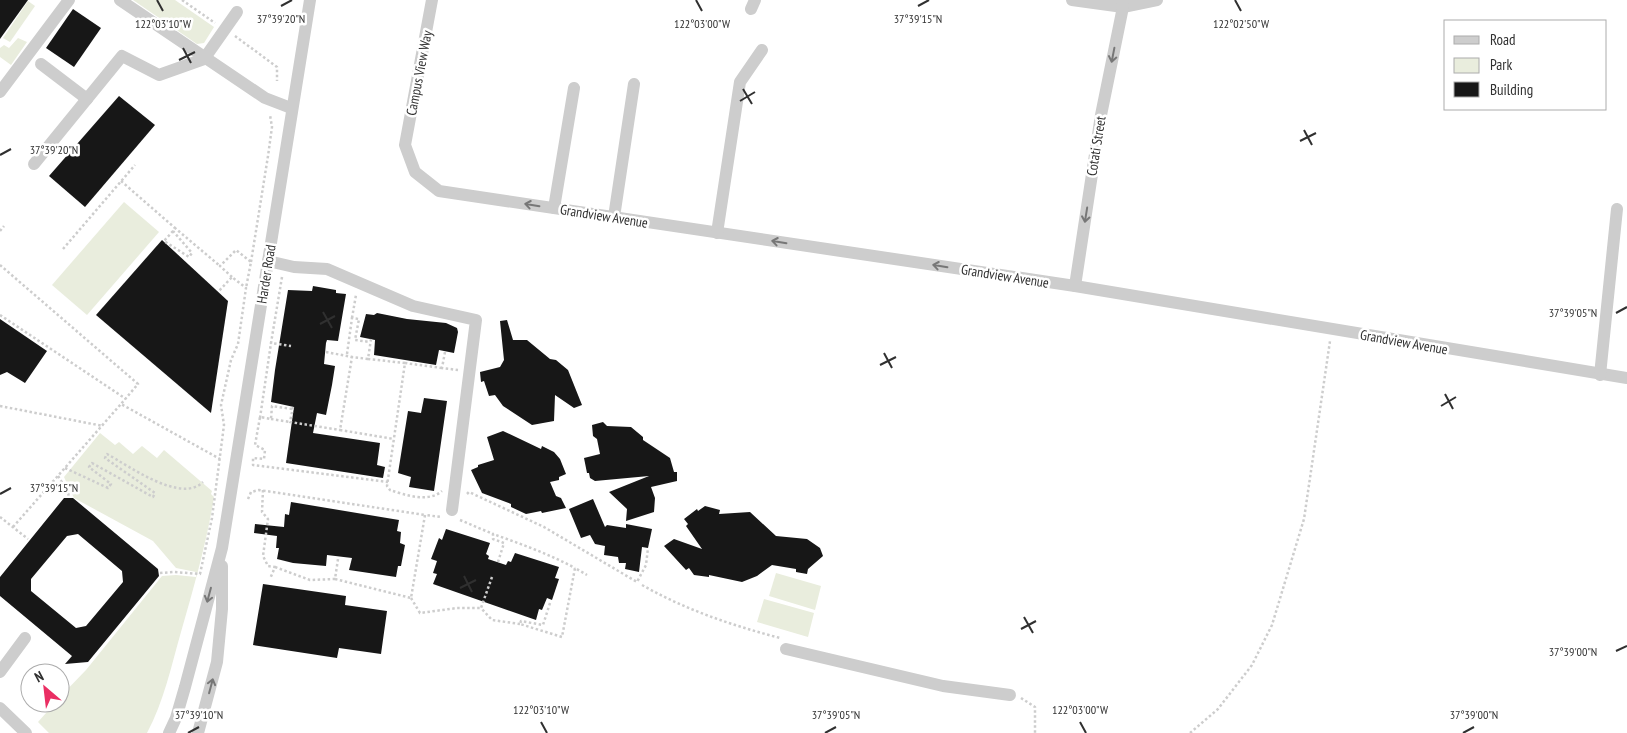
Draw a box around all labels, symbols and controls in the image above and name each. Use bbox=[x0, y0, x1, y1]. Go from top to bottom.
text: 37°39'20"N bbox=[257, 11, 305, 26]
text: 37°39'15"N bbox=[894, 11, 942, 26]
text: 122°03'10"W bbox=[135, 16, 191, 31]
text: 122°03'00"W bbox=[674, 16, 730, 31]
text: 122°02'50"W bbox=[1213, 16, 1269, 31]
legend bbox=[1444, 20, 1607, 110]
street label: Campus View Way bbox=[402, 28, 436, 117]
text: Road bbox=[1490, 30, 1516, 49]
one-way arrow bbox=[1108, 47, 1117, 63]
text: Park bbox=[1490, 55, 1512, 74]
text: Building bbox=[1490, 80, 1533, 99]
street label: Cotati Street bbox=[1082, 115, 1110, 177]
text: 37°39'20"N bbox=[30, 142, 78, 157]
one-way arrow bbox=[524, 199, 540, 209]
street label: Grandview Avenue bbox=[559, 200, 649, 232]
one-way arrow bbox=[1080, 207, 1090, 223]
one-way arrow bbox=[771, 237, 787, 247]
street label: Harder Road bbox=[252, 243, 280, 305]
street label: Grandview Avenue bbox=[960, 260, 1050, 292]
one-way arrow bbox=[932, 261, 948, 271]
text: 37°39'05"N bbox=[1549, 305, 1597, 320]
street label: Grandview Avenue bbox=[1359, 325, 1449, 359]
text: 37°39'15"N bbox=[30, 480, 78, 495]
one-way arrow bbox=[204, 586, 213, 602]
text: 37°39'00"N bbox=[1549, 644, 1597, 659]
north arrow bbox=[20, 663, 70, 713]
text: N bbox=[31, 667, 46, 686]
one-way arrow bbox=[207, 678, 216, 694]
text: 122°03'10"W bbox=[513, 702, 569, 717]
text: 122°03'00"W bbox=[1052, 702, 1108, 717]
text: 37°39'10"N bbox=[175, 707, 223, 722]
text: 37°39'05"N bbox=[812, 707, 860, 722]
text: 37°39'00"N bbox=[1450, 707, 1498, 722]

